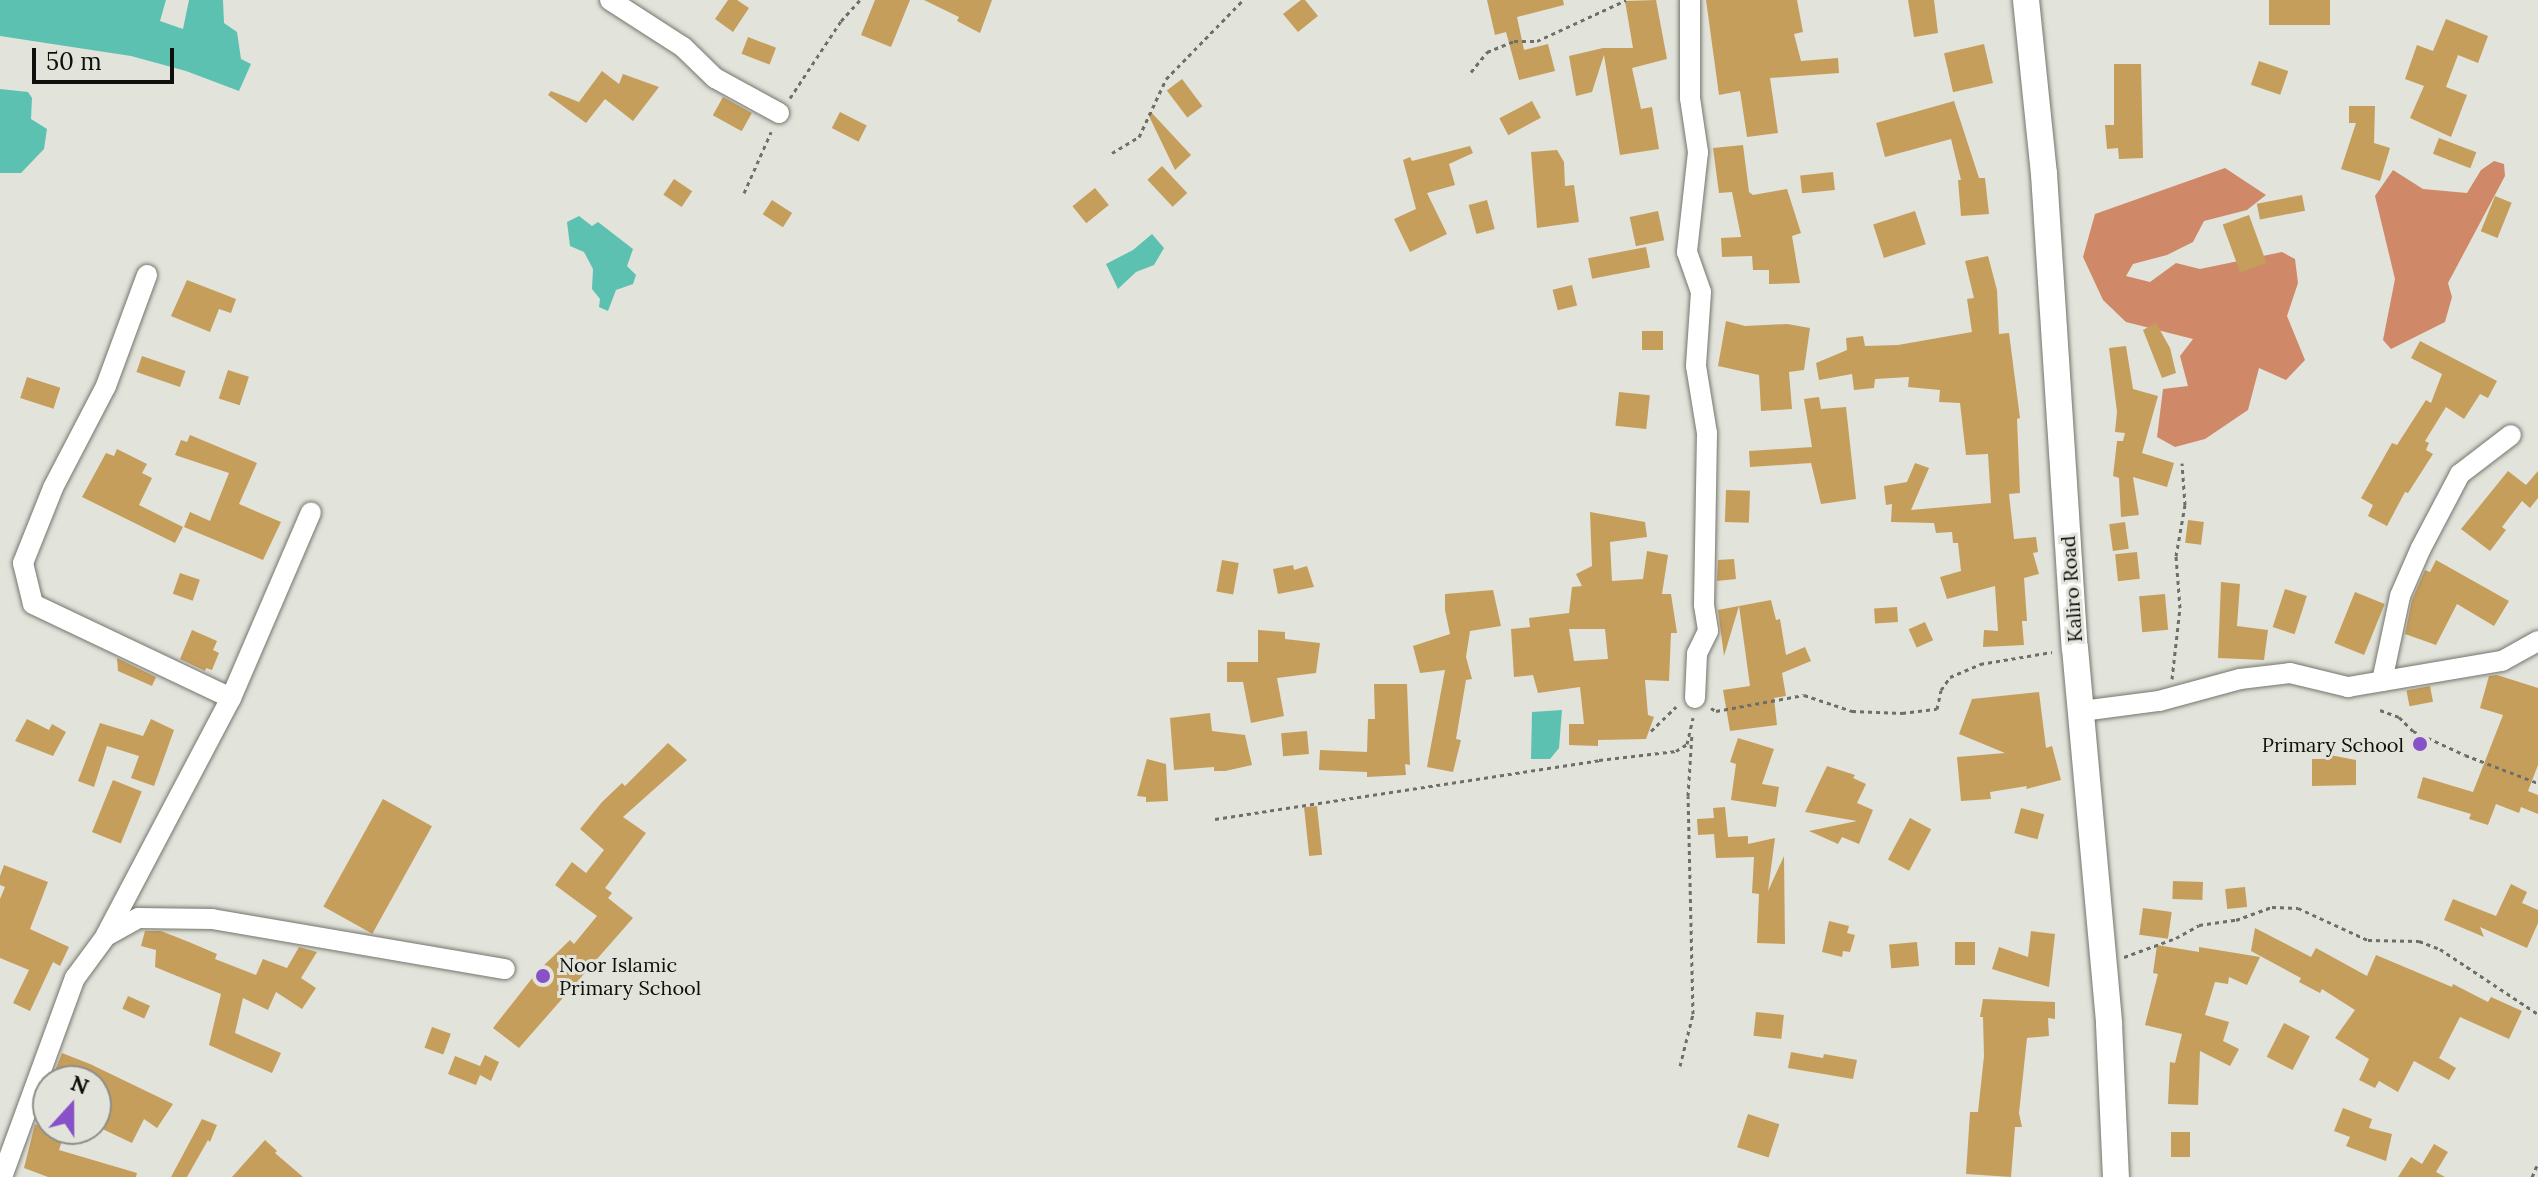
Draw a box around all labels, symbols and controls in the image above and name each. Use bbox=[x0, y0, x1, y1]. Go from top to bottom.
scale bar bbox=[36, 32, 178, 82]
text: 50 m bbox=[46, 46, 102, 77]
street label: Kaliro Road bbox=[2055, 535, 2087, 643]
place label: Primary School bbox=[2262, 732, 2404, 756]
marker: Primary School bbox=[2411, 735, 2429, 753]
place label: Noor Islamic Primary School bbox=[559, 952, 701, 999]
marker: Noor Islamic Primary School bbox=[534, 967, 552, 985]
north arrow bbox=[32, 1065, 112, 1145]
text: N bbox=[67, 1068, 93, 1101]

